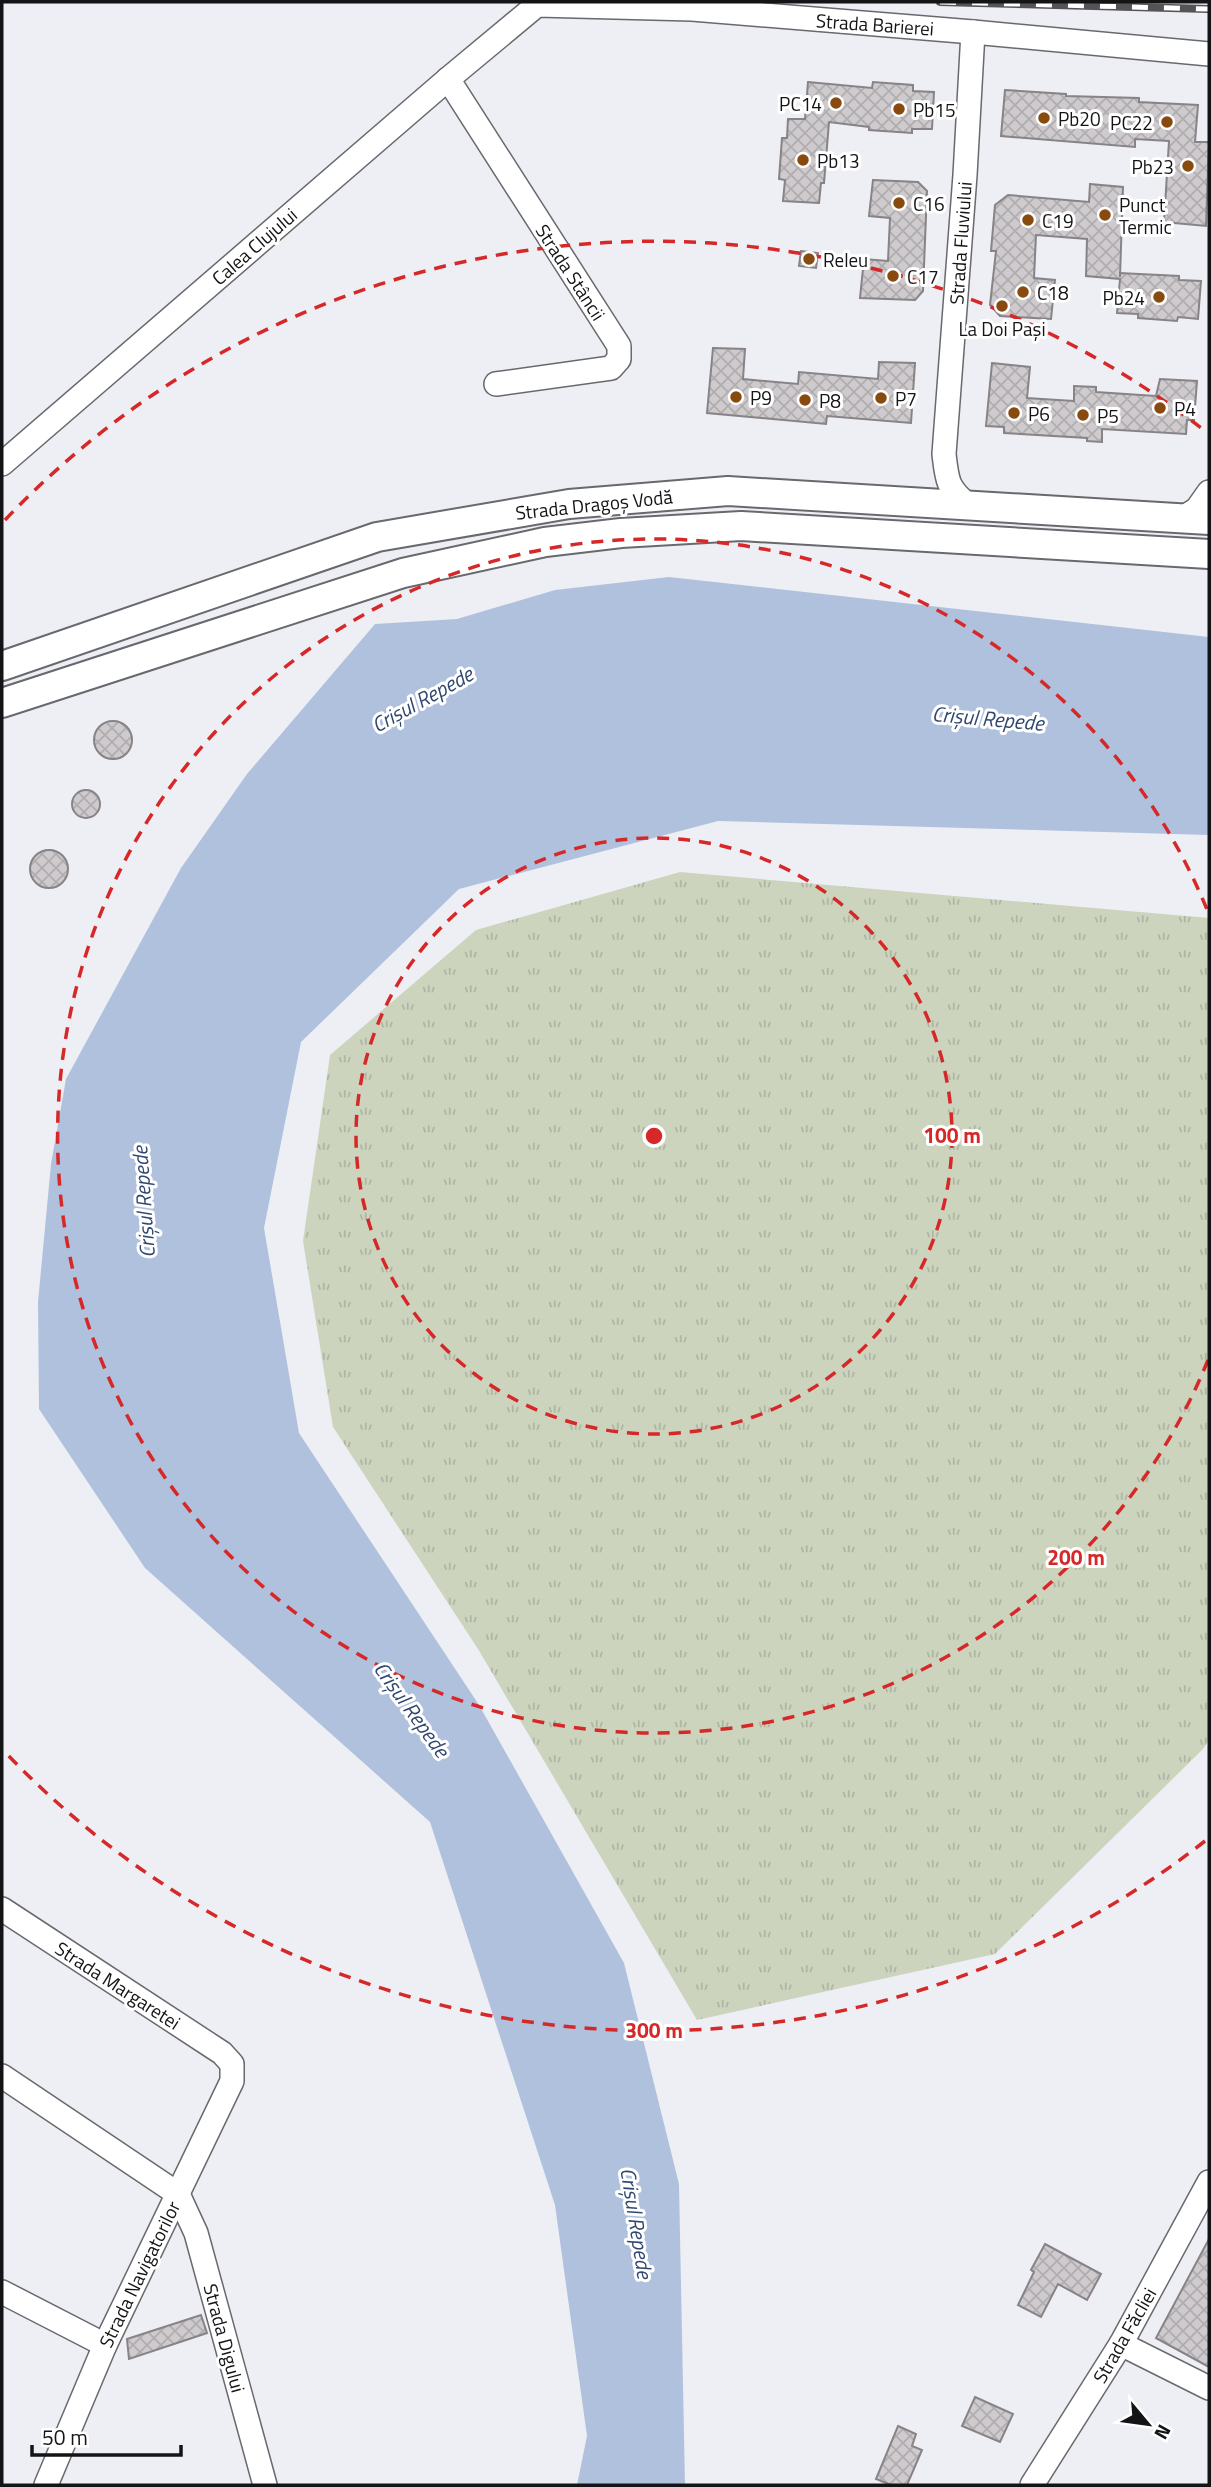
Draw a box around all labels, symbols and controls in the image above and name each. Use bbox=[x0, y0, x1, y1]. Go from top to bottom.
street label: Strada Barierei bbox=[815, 5, 935, 43]
place label: PC14 bbox=[779, 89, 822, 118]
marker: PC14 bbox=[828, 95, 844, 111]
place label: Pb15 bbox=[913, 95, 956, 124]
marker: Pb15 bbox=[891, 101, 907, 117]
place label: Pb20 bbox=[1058, 104, 1101, 133]
place label: PC22 bbox=[1110, 108, 1153, 137]
marker: Pb20 bbox=[1036, 110, 1052, 126]
marker: PC22 bbox=[1159, 114, 1175, 130]
place label: Pb13 bbox=[817, 146, 860, 175]
marker: Pb13 bbox=[795, 152, 811, 168]
place label: Pb23 bbox=[1131, 152, 1174, 181]
marker: Pb23 bbox=[1180, 158, 1196, 174]
street label: Strada Fluviului bbox=[941, 181, 979, 305]
place label: C16 bbox=[913, 189, 945, 218]
place label: Punct Termic bbox=[1119, 190, 1172, 241]
marker: C16 bbox=[891, 195, 907, 211]
street label: Calea Clujului bbox=[205, 201, 303, 291]
place label: C19 bbox=[1042, 206, 1074, 235]
marker: Punct Termic bbox=[1097, 207, 1113, 223]
marker: C19 bbox=[1020, 212, 1036, 228]
street label: Strada Stâncii bbox=[529, 218, 613, 326]
place label: Releu bbox=[823, 245, 868, 274]
marker: Releu bbox=[801, 251, 817, 267]
place label: C17 bbox=[907, 262, 939, 291]
marker: C17 bbox=[885, 268, 901, 284]
place label: C18 bbox=[1037, 278, 1069, 307]
place label: Pb24 bbox=[1102, 283, 1145, 312]
marker: C18 bbox=[1015, 284, 1031, 300]
marker: Pb24 bbox=[1151, 289, 1167, 305]
marker: La Doi Pași bbox=[994, 298, 1010, 314]
place label: La Doi Pași bbox=[958, 314, 1046, 343]
place label: P9 bbox=[750, 383, 772, 412]
place label: P7 bbox=[895, 384, 917, 413]
place label: P8 bbox=[819, 386, 841, 415]
marker: P9 bbox=[728, 389, 744, 405]
marker: P7 bbox=[873, 390, 889, 406]
marker: P8 bbox=[797, 392, 813, 408]
place label: P4 bbox=[1174, 394, 1196, 423]
place label: P6 bbox=[1028, 399, 1050, 428]
marker: P4 bbox=[1152, 400, 1168, 416]
place label: P5 bbox=[1097, 401, 1119, 430]
marker: P6 bbox=[1006, 405, 1022, 421]
marker: P5 bbox=[1075, 407, 1091, 423]
street label: Strada Dragoș Vodă bbox=[514, 481, 674, 527]
water label: Crișul Repede bbox=[365, 657, 480, 740]
water label: Crișul Repede bbox=[931, 697, 1046, 739]
text: 100 m bbox=[923, 1119, 981, 1151]
centre of rings bbox=[642, 1124, 666, 1148]
water label: Crișul Repede bbox=[123, 1144, 163, 1259]
text: 200 m bbox=[1047, 1541, 1105, 1573]
water label: Crișul Repede bbox=[366, 1654, 459, 1765]
street label: Strada Margaretei bbox=[50, 1934, 186, 2036]
text: 300 m bbox=[625, 2014, 683, 2046]
water label: Crișul Repede bbox=[612, 2165, 662, 2282]
street label: Strada Navigatorilor bbox=[91, 2195, 187, 2352]
street label: Strada Digului bbox=[197, 2280, 253, 2396]
street label: Strada Făcliei bbox=[1085, 2282, 1163, 2388]
north arrow bbox=[1113, 2389, 1183, 2459]
scale bar bbox=[32, 2414, 180, 2458]
text: N bbox=[1147, 2420, 1179, 2445]
text: 50 m bbox=[42, 2421, 88, 2453]

